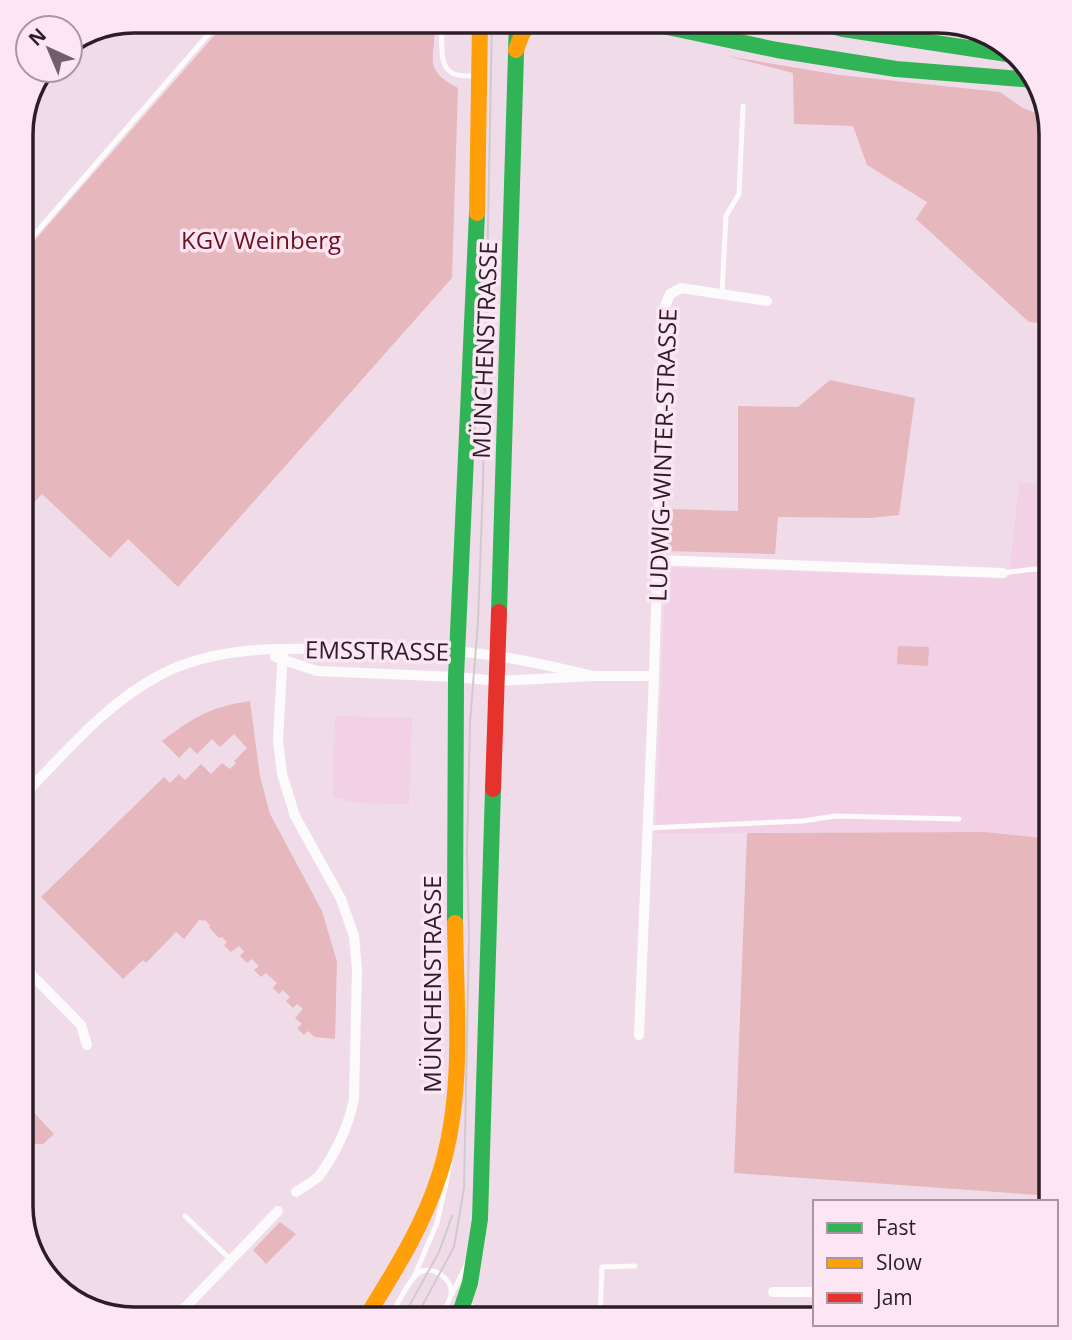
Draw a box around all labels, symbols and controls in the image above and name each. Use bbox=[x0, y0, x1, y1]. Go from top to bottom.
north arrow bbox=[14, 14, 84, 84]
text: N bbox=[23, 22, 52, 51]
park label: KGV Weinberg bbox=[181, 223, 341, 256]
street label: MÜNCHENSTRASSE bbox=[464, 241, 504, 459]
street label: LUDWIG-WINTER-STRASSE bbox=[640, 308, 684, 602]
street label: EMSSTRASSE bbox=[305, 632, 449, 668]
street label: MÜNCHENSTRASSE bbox=[415, 875, 448, 1093]
legend bbox=[813, 1200, 1058, 1326]
text: Fast bbox=[876, 1213, 916, 1241]
text: Slow bbox=[876, 1248, 922, 1276]
text: Jam bbox=[874, 1283, 913, 1311]

